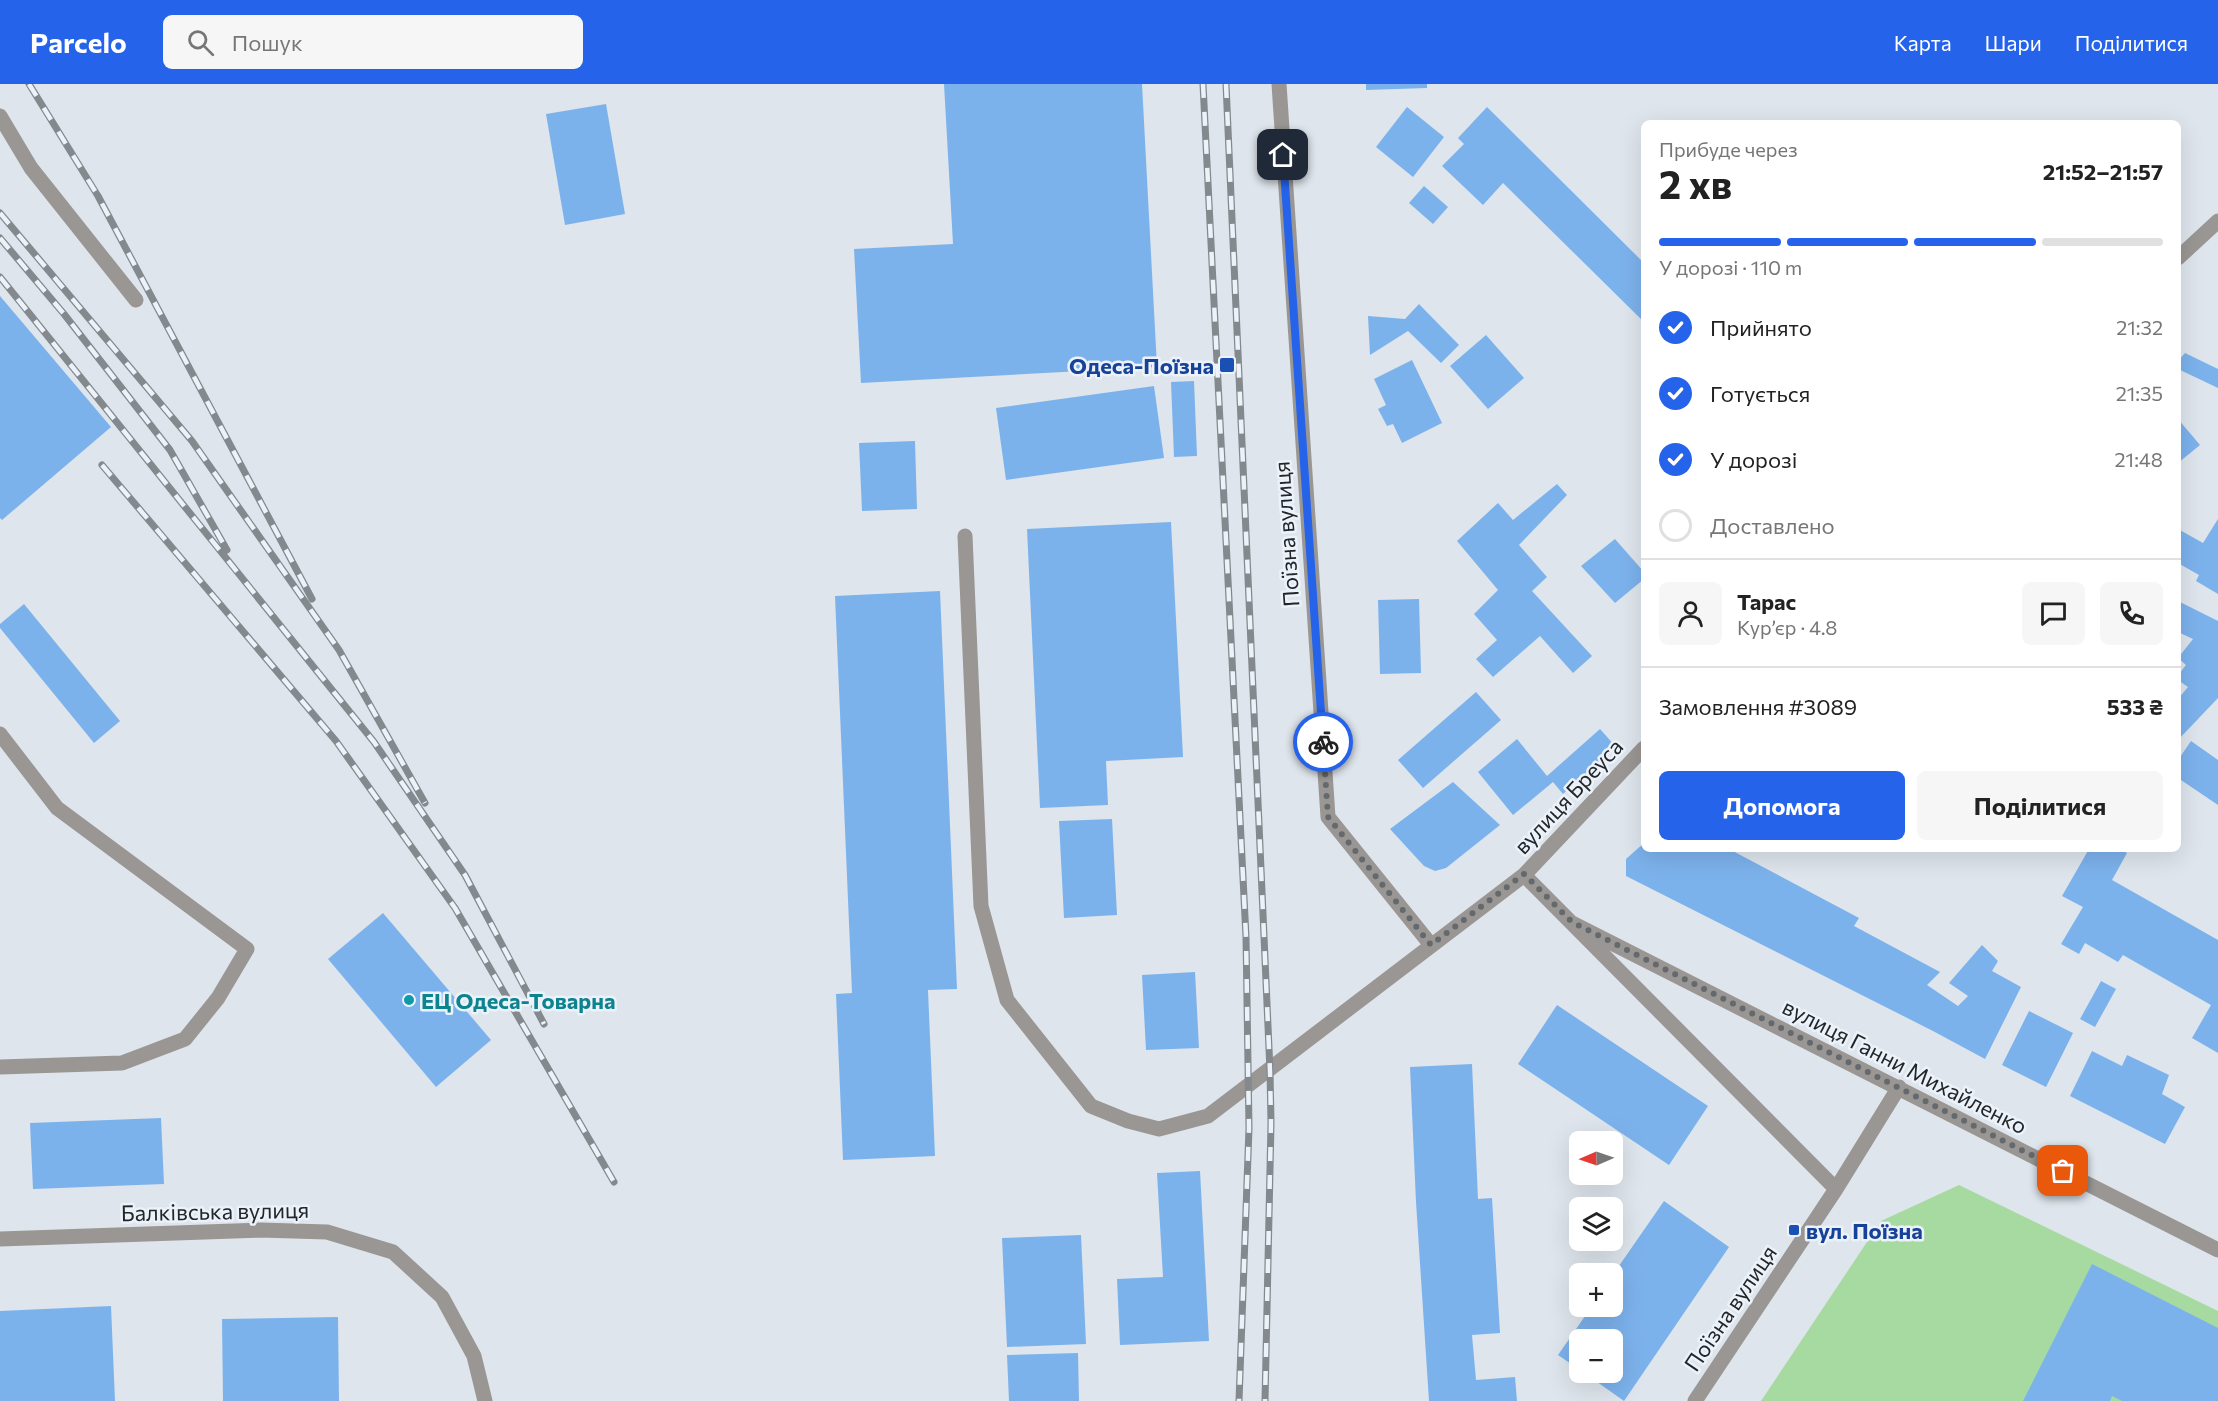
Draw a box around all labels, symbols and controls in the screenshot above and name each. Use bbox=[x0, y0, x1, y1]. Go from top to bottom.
search box bbox=[163, 15, 583, 69]
text: Parcelo bbox=[30, 25, 127, 59]
icon: search bbox=[184, 26, 217, 59]
text: Пошук bbox=[232, 29, 303, 56]
text: Карта bbox=[1894, 30, 1952, 55]
text: Шари bbox=[1985, 30, 2042, 55]
text: Поділитися bbox=[2075, 30, 2188, 55]
pin bbox=[1257, 129, 1308, 180]
text: Прибуде через bbox=[1659, 137, 1798, 161]
icon: home bbox=[1266, 138, 1299, 171]
text: 21:52–21:57 bbox=[2043, 158, 2163, 185]
text: 2 хв bbox=[1659, 159, 1732, 207]
text: У дорозі · 110 m bbox=[1659, 255, 1802, 279]
icon: check bbox=[1659, 311, 1692, 344]
text: Прийнято bbox=[1710, 314, 1812, 341]
text: 21:32 bbox=[2116, 315, 2163, 339]
place label: Одеса-Поїзна bbox=[1069, 352, 1214, 379]
marker: Одеса-Поїзна bbox=[1218, 356, 1236, 374]
icon: check bbox=[1659, 377, 1692, 410]
text: Готується bbox=[1710, 380, 1810, 407]
text: 21:35 bbox=[2116, 381, 2163, 405]
icon: check bbox=[1659, 443, 1692, 476]
text: У дорозі bbox=[1710, 446, 1797, 473]
text: 21:48 bbox=[2115, 447, 2163, 471]
street label: Поїзна вулиця bbox=[1267, 460, 1305, 608]
text: Доставлено bbox=[1710, 512, 1835, 539]
button: person bbox=[1659, 582, 1722, 645]
button: chat bbox=[2022, 582, 2085, 645]
button: phone bbox=[2100, 582, 2163, 645]
text: Тарас bbox=[1737, 588, 1796, 615]
text: Кур’єр · 4.8 bbox=[1737, 615, 1837, 639]
text: Замовлення #3089 bbox=[1659, 693, 1857, 720]
text: 533 ₴ bbox=[2107, 693, 2163, 720]
courier bbox=[1293, 712, 1353, 772]
icon: bike bbox=[1307, 726, 1340, 759]
street label: вулиця Бреуса bbox=[1508, 733, 1628, 859]
button: Допомога bbox=[1659, 771, 1905, 840]
button: Поділитися bbox=[1917, 771, 2163, 840]
place label: ЕЦ Одеса-Товарна bbox=[421, 987, 615, 1014]
marker: ЕЦ Одеса-Товарна bbox=[402, 993, 416, 1007]
street label: вулиця Ганни Михайленко bbox=[1778, 993, 2032, 1139]
north arrow bbox=[1569, 1131, 1623, 1185]
map controls bbox=[1569, 1131, 1623, 1383]
pin bbox=[2037, 1145, 2088, 1196]
icon: bag bbox=[2046, 1154, 2079, 1187]
street label: Балківська вулиця bbox=[121, 1196, 309, 1226]
button: layers bbox=[1569, 1197, 1623, 1251]
place label: вул. Поїзна bbox=[1806, 1217, 1923, 1244]
marker: вул. Поїзна bbox=[1787, 1223, 1801, 1237]
street label: Поїзна вулиця bbox=[1678, 1240, 1782, 1376]
button: + bbox=[1569, 1263, 1623, 1317]
button: − bbox=[1569, 1329, 1623, 1383]

